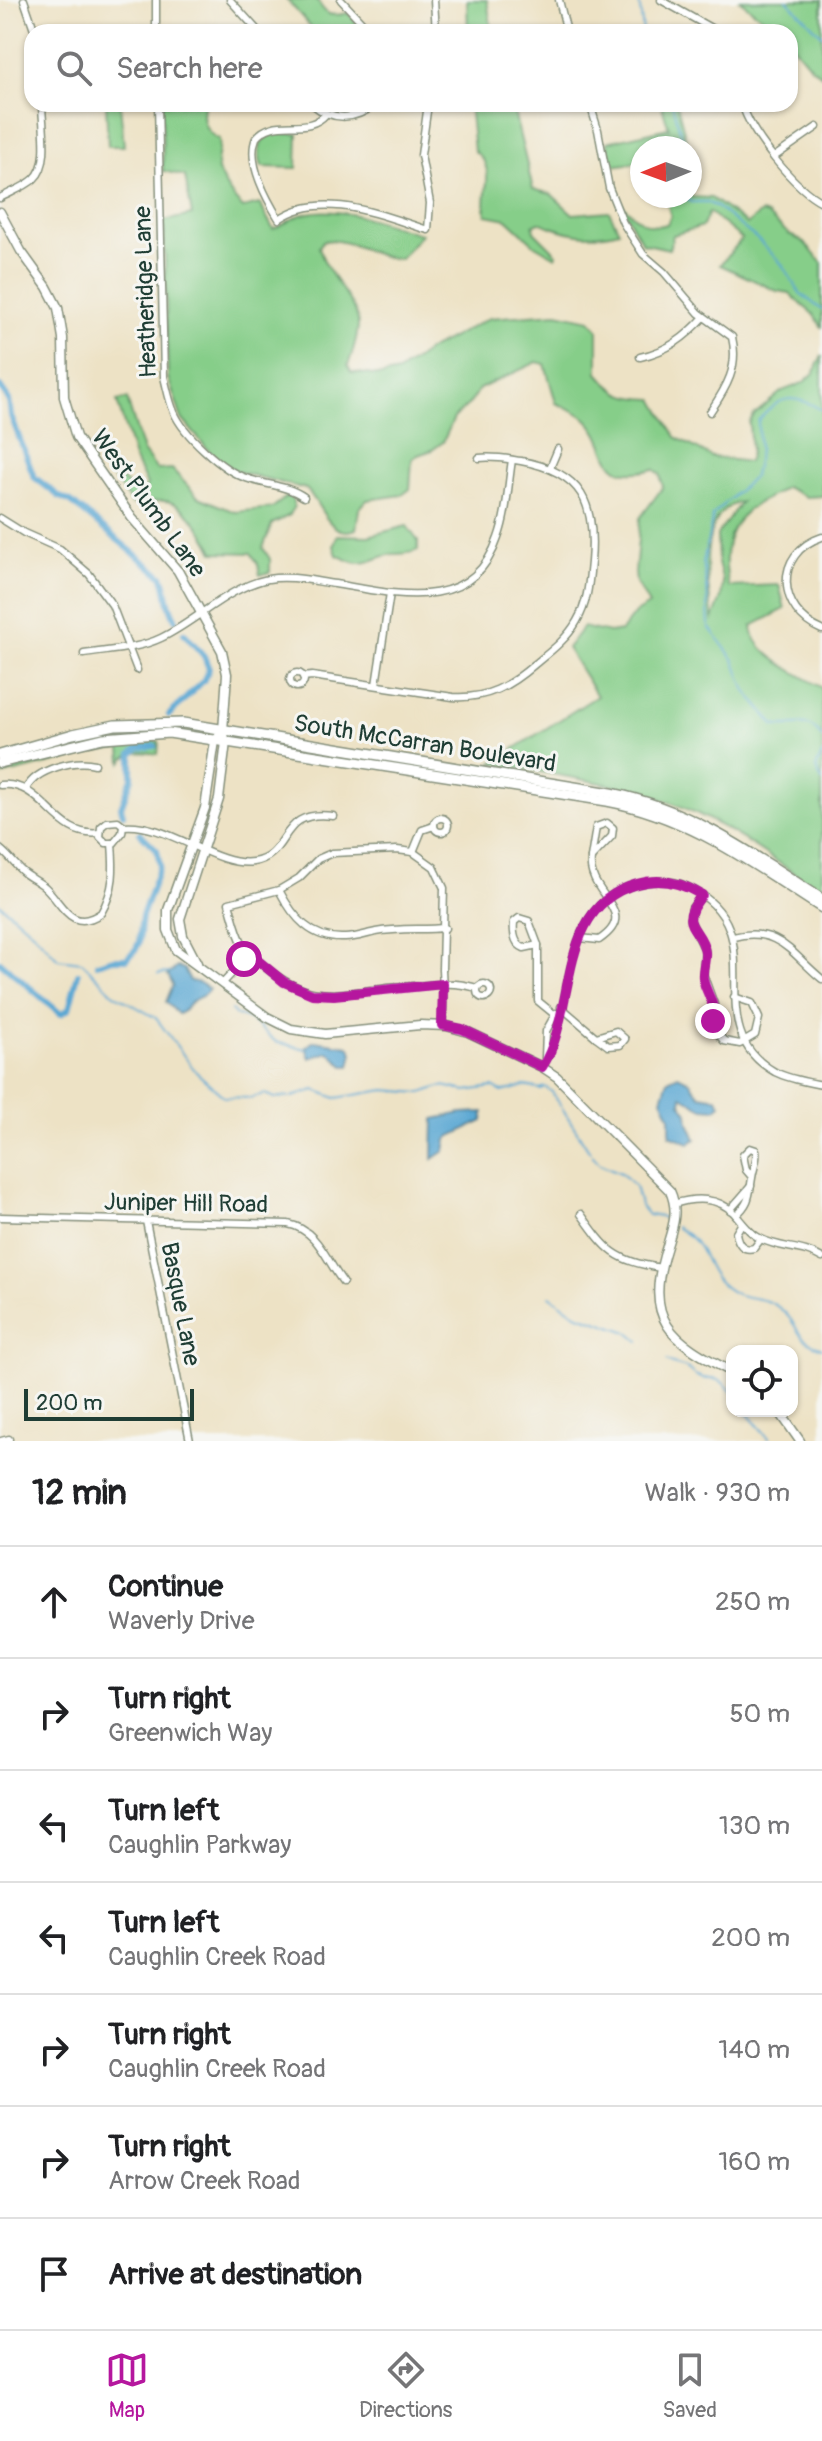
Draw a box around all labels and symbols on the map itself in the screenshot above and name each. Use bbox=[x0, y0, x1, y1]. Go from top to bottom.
north arrow bbox=[630, 136, 702, 208]
street label: Heatheridge Lane bbox=[128, 205, 163, 379]
street label: West Plumb Lane bbox=[85, 424, 212, 583]
street label: South McCarran Boulevard bbox=[292, 708, 558, 779]
route start bbox=[226, 941, 262, 977]
route end bbox=[695, 1003, 731, 1039]
street label: Juniper Hill Road bbox=[104, 1188, 268, 1219]
street label: Basque Lane bbox=[154, 1240, 207, 1368]
scale bar bbox=[24, 1385, 194, 1421]

